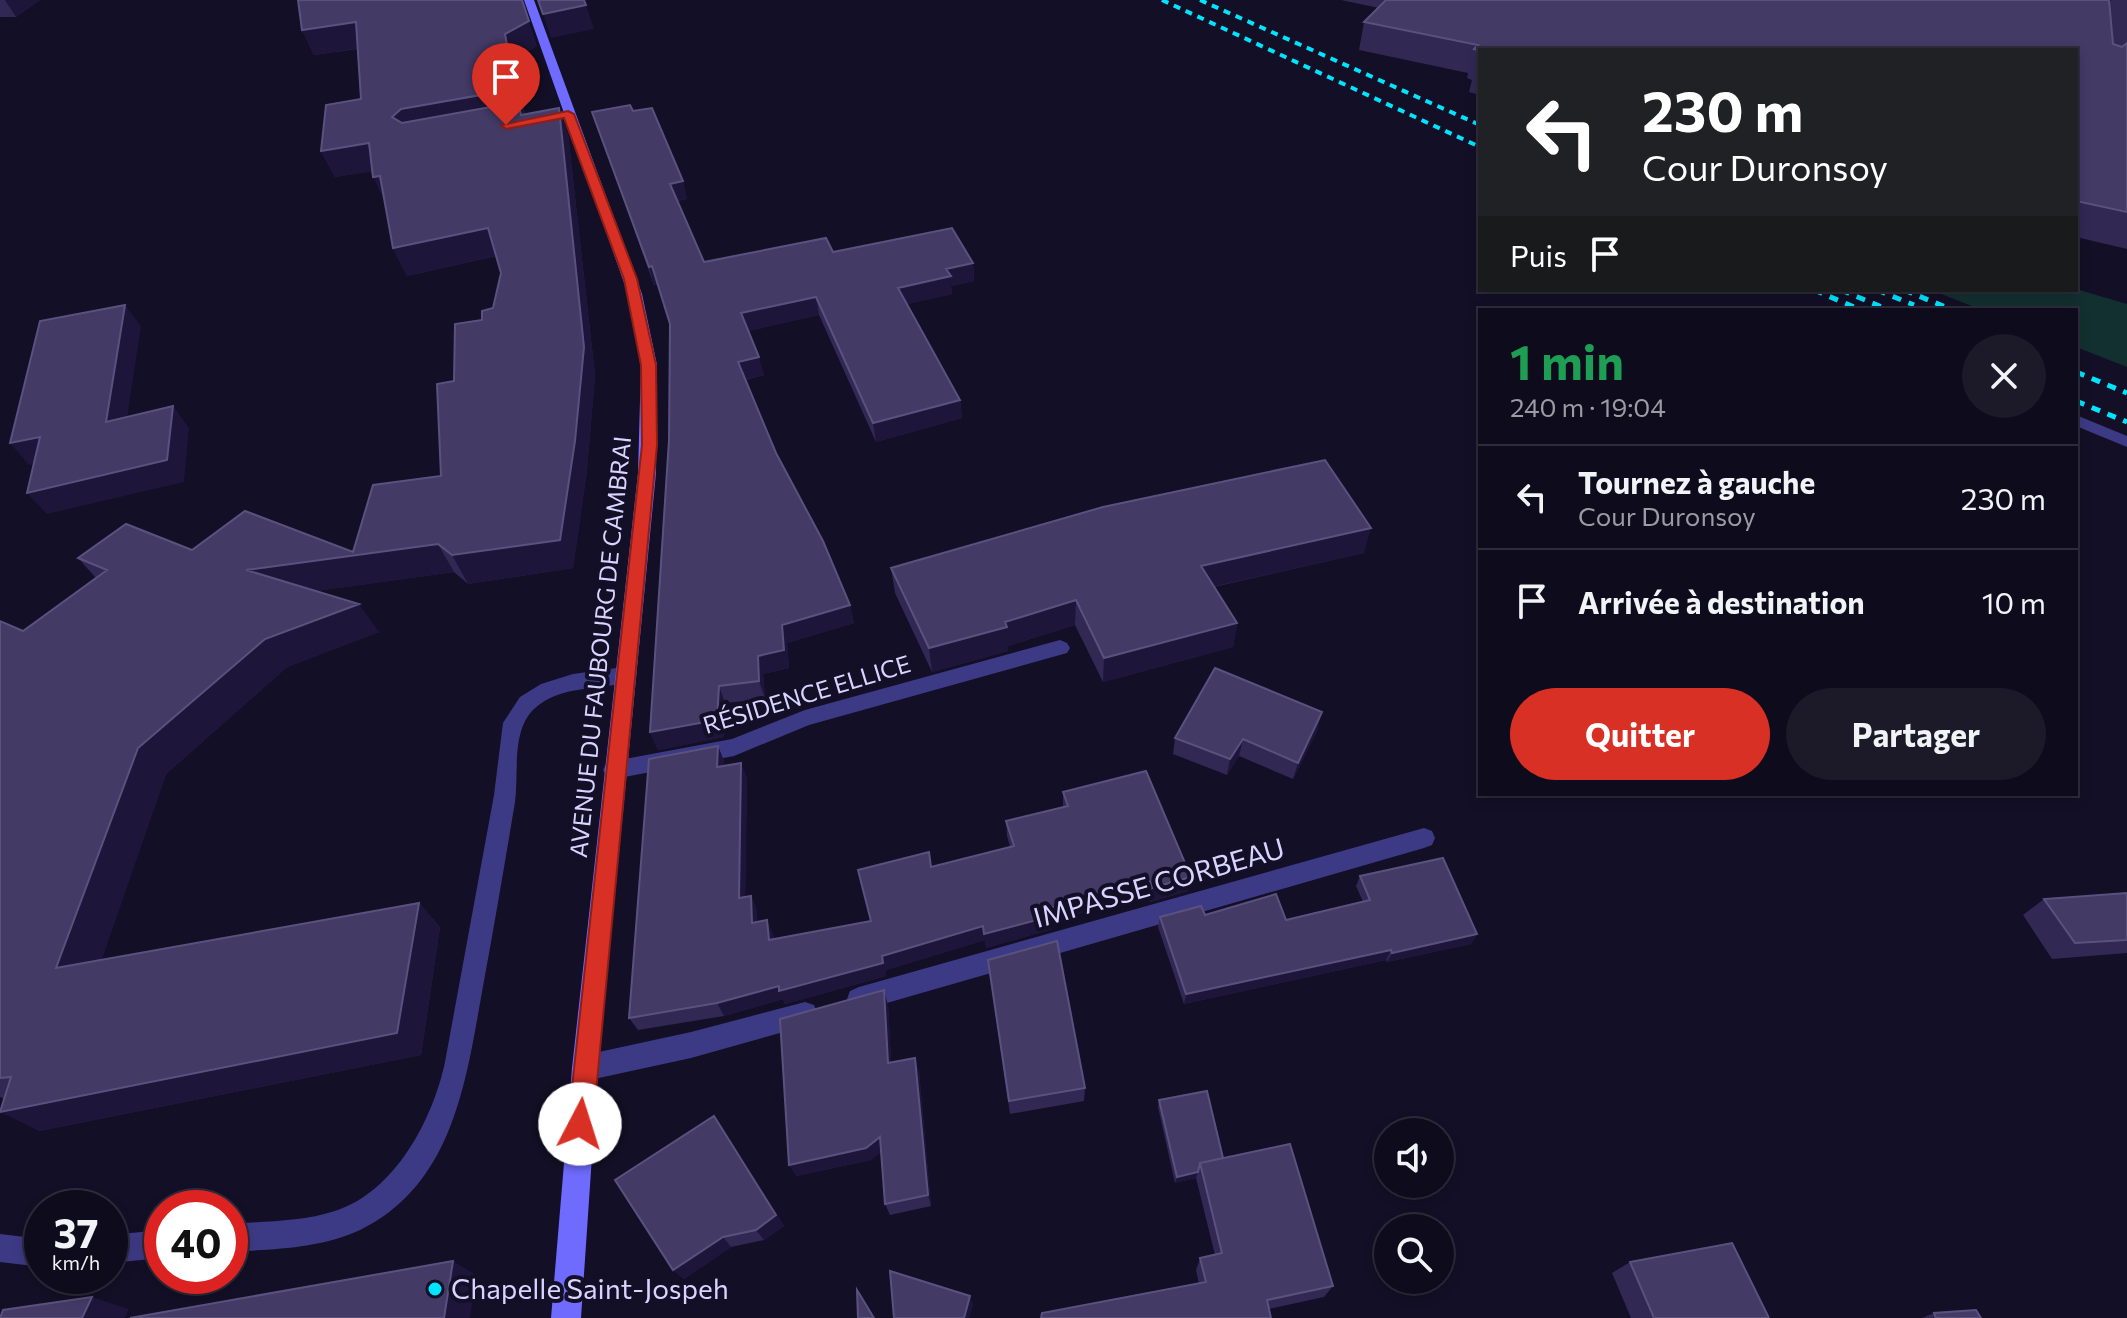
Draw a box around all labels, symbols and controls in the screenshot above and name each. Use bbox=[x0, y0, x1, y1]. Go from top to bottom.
pin bbox=[472, 43, 540, 125]
icon: arrive bbox=[484, 55, 528, 99]
text: 230 m bbox=[1642, 75, 1803, 144]
icon: left bbox=[1510, 80, 1614, 184]
text: Cour Duronsoy bbox=[1642, 144, 1888, 188]
icon: arrive bbox=[1583, 232, 1627, 276]
text: Puis bbox=[1510, 236, 1567, 273]
text: 1 min bbox=[1510, 331, 1624, 390]
button: close bbox=[1962, 334, 2046, 418]
text: 240 m · 19:04 bbox=[1510, 391, 1666, 422]
street label: AVENUE DU FAUBOURG DE CAMBRAI bbox=[563, 435, 636, 859]
text: Tournez à gauche bbox=[1578, 463, 1815, 500]
icon: left bbox=[1510, 475, 1554, 519]
text: 230 m bbox=[1961, 479, 2046, 516]
text: Cour Duronsoy bbox=[1578, 500, 1756, 531]
icon: arrive bbox=[1510, 579, 1554, 623]
text: Arrivée à destination bbox=[1578, 583, 1865, 620]
text: 10 m bbox=[1982, 583, 2046, 620]
street label: RÉSIDENCE ELLICE bbox=[699, 648, 914, 739]
button: Quitter bbox=[1510, 688, 1770, 780]
button: Partager bbox=[1786, 688, 2046, 780]
street label: IMPASSE CORBEAU bbox=[1029, 830, 1288, 934]
position arrow bbox=[538, 1082, 622, 1166]
map controls bbox=[1374, 1118, 1454, 1294]
button: sound bbox=[1374, 1118, 1454, 1198]
speed limit sign: 40 bbox=[144, 1190, 248, 1294]
text: 37 bbox=[54, 1207, 98, 1256]
button: search bbox=[1374, 1214, 1454, 1294]
text: km/h bbox=[52, 1250, 100, 1274]
place label: Chapelle Saint-Jospeh bbox=[451, 1271, 729, 1305]
marker: Chapelle Saint-Jospeh bbox=[426, 1280, 444, 1298]

